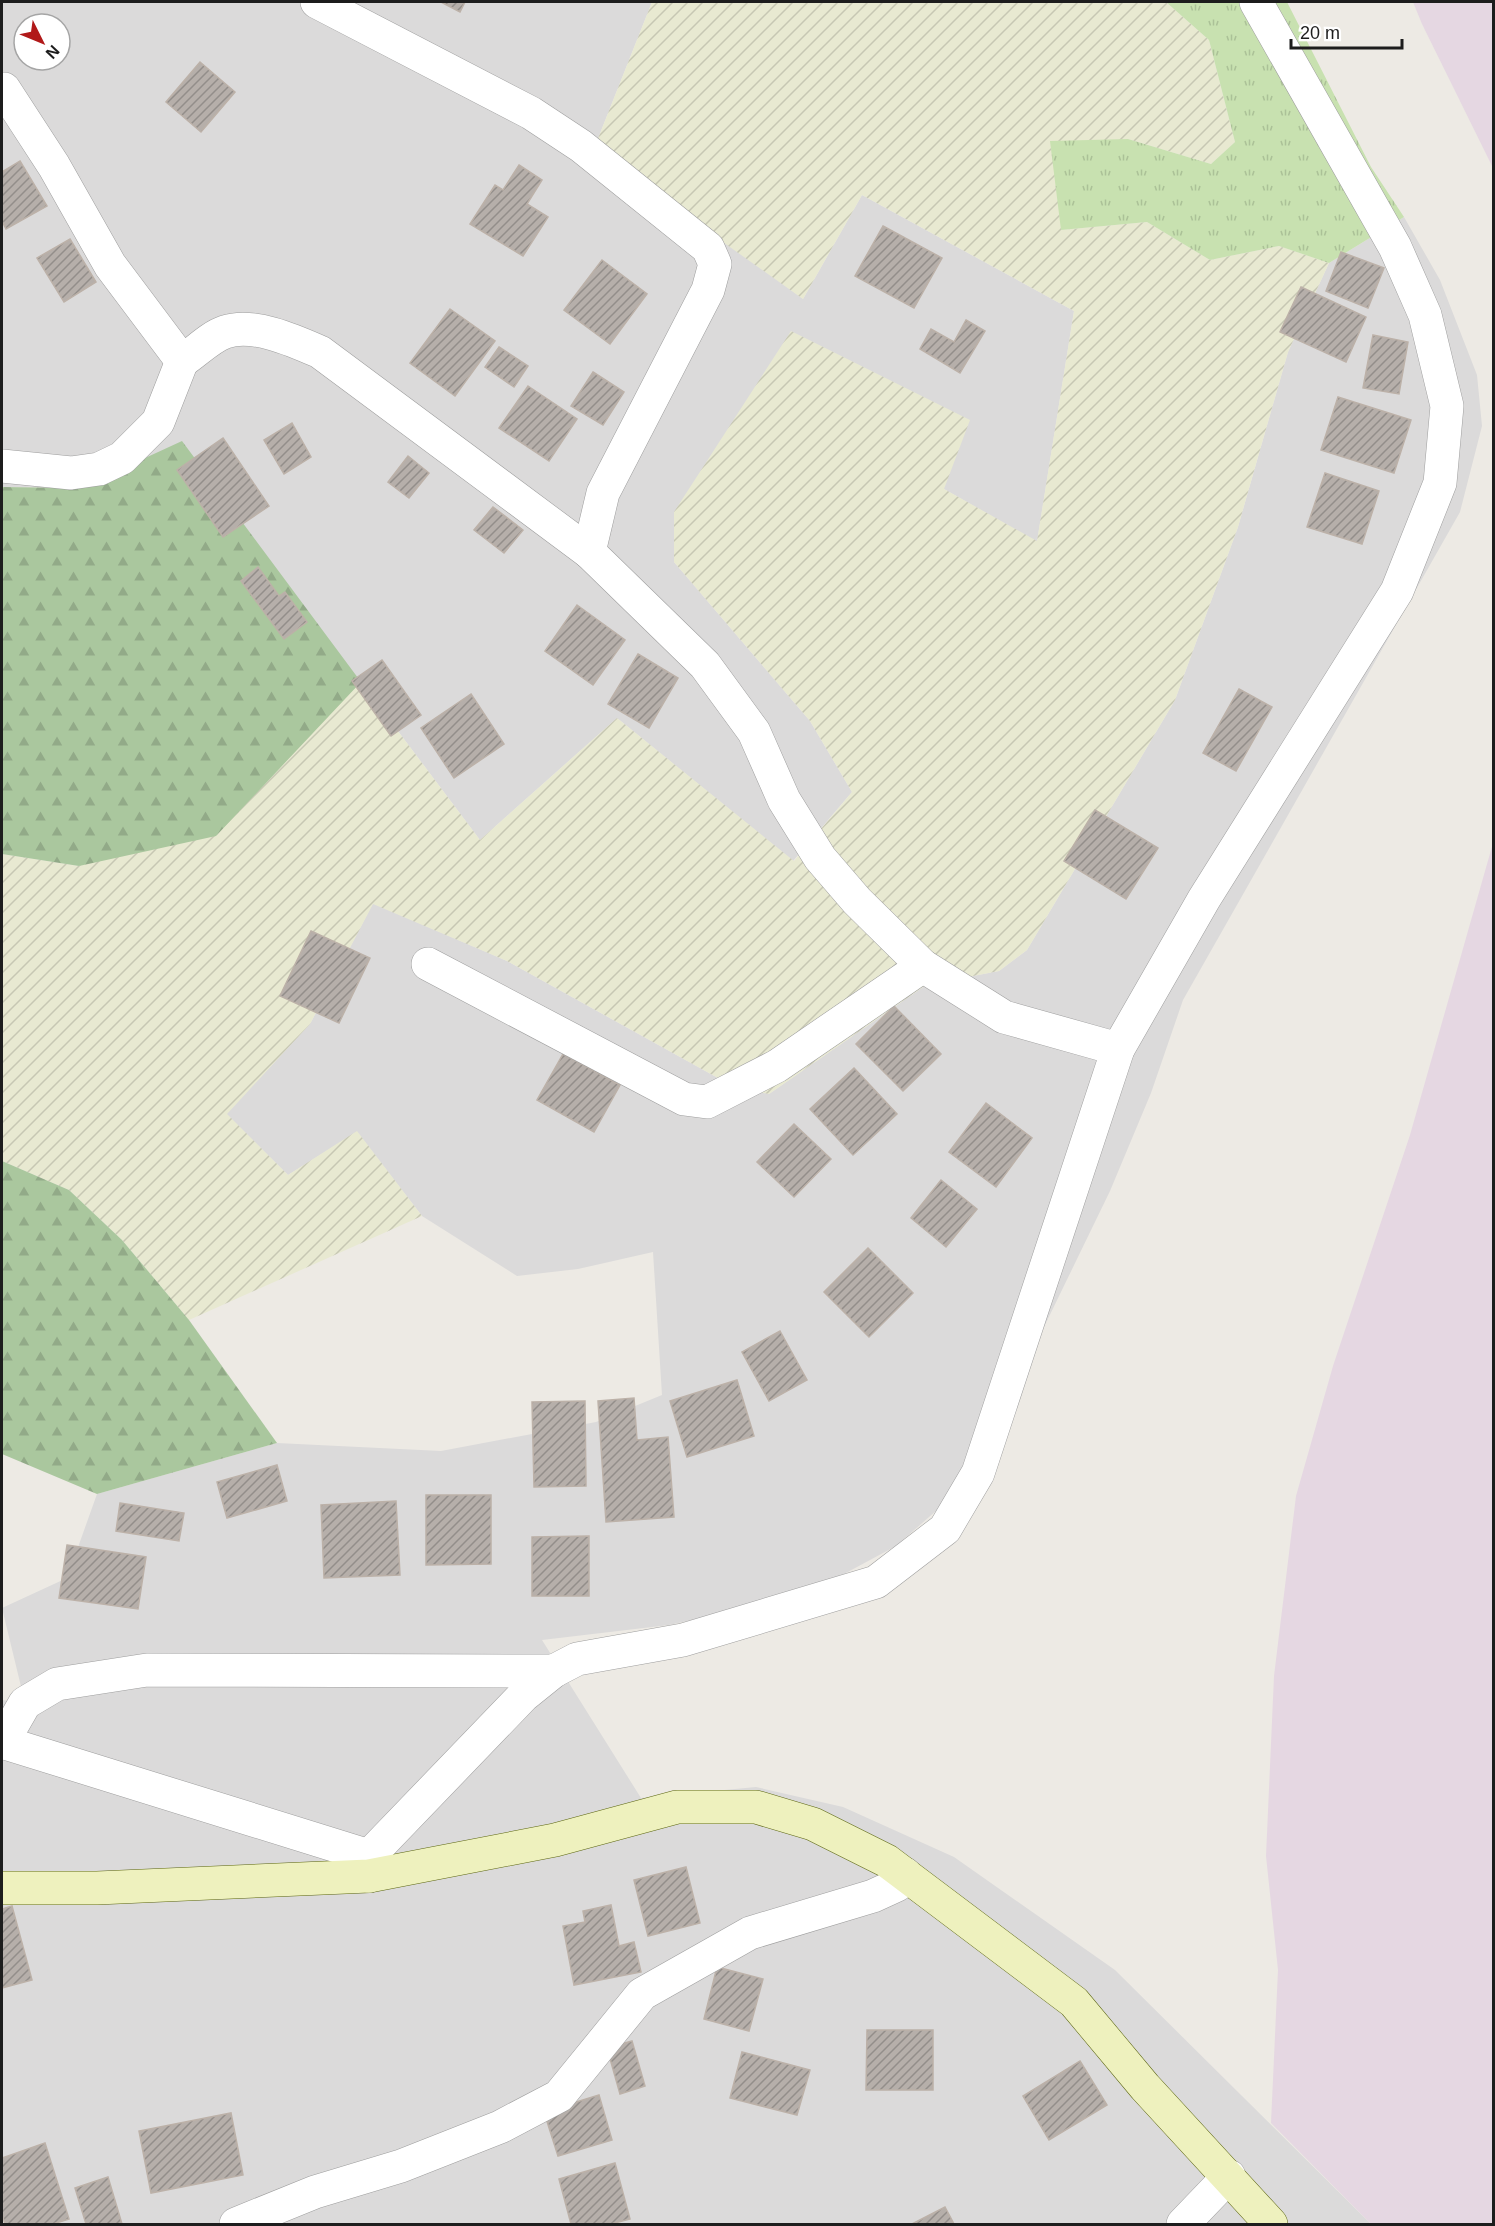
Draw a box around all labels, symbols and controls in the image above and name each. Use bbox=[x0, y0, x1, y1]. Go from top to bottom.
north arrow bbox=[12, 12, 72, 72]
scale bar bbox=[1291, 12, 1402, 50]
text: 20 m bbox=[1300, 23, 1340, 43]
text: N bbox=[42, 42, 63, 62]

